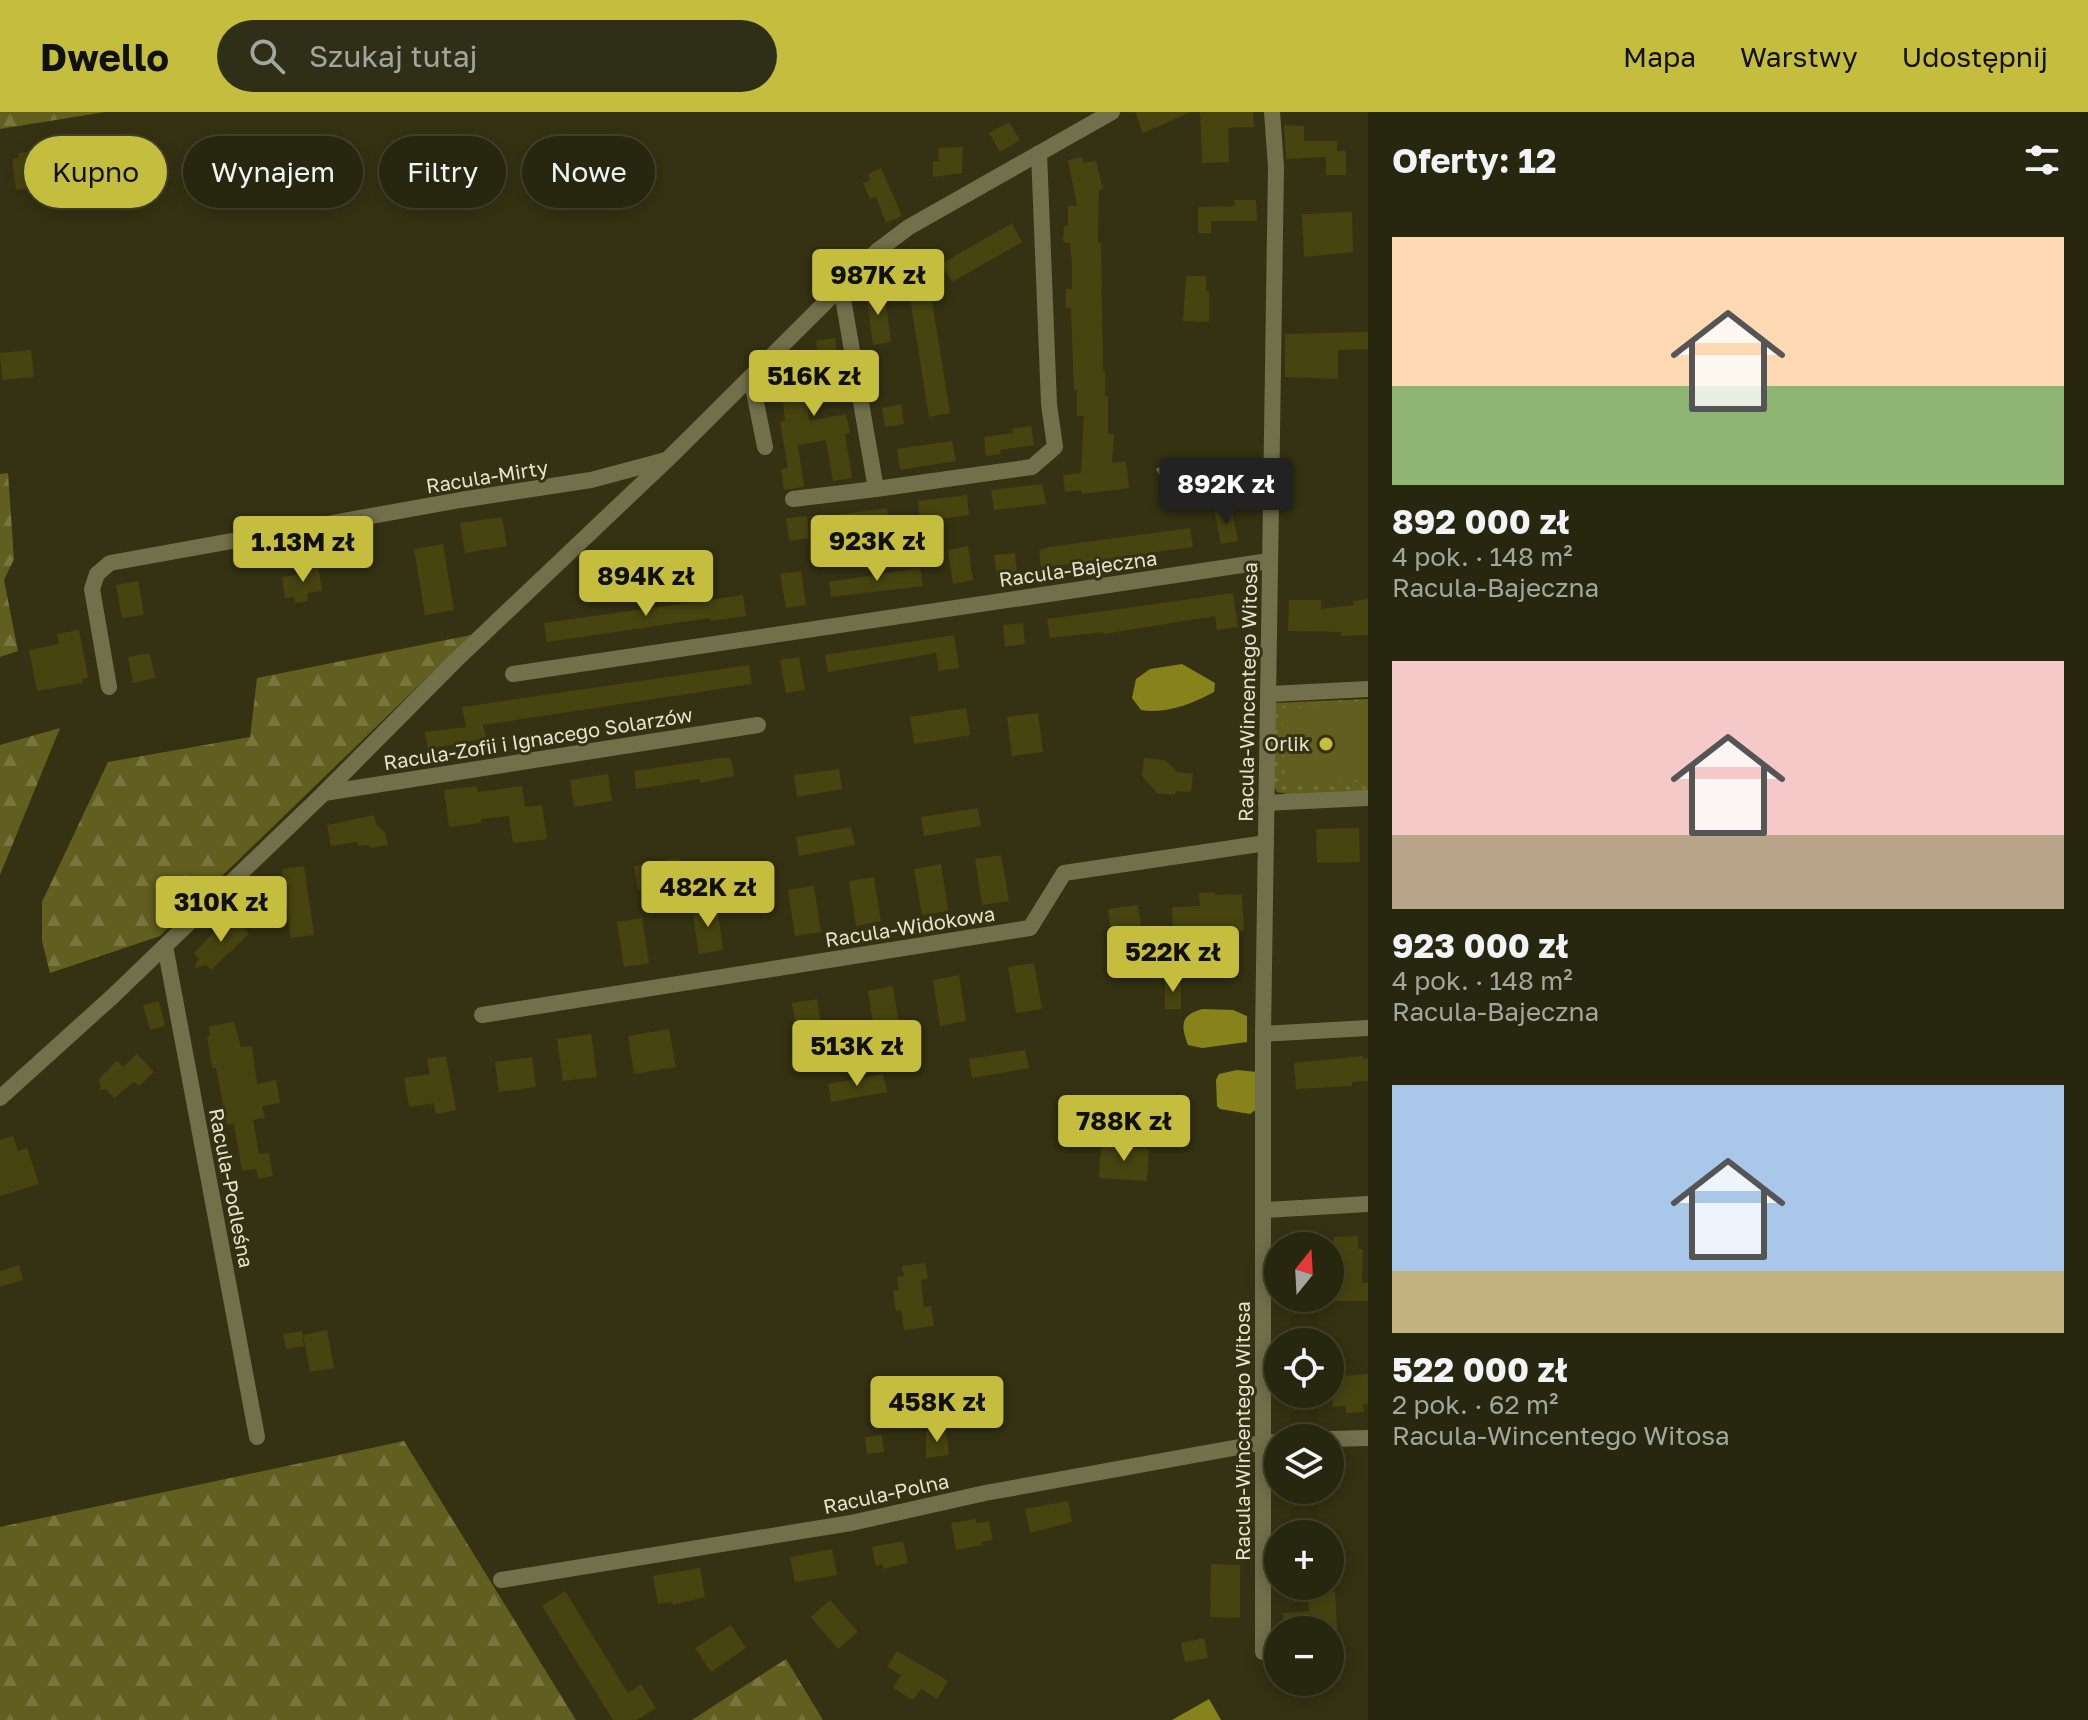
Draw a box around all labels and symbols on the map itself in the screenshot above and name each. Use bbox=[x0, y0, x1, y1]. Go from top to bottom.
pin: 987K zł bbox=[804, 249, 952, 317]
pin: 516K zł bbox=[740, 350, 888, 418]
street label: Racula-Mirty bbox=[424, 455, 550, 498]
pin: 892K zł bbox=[1152, 458, 1300, 526]
pin: 923K zł bbox=[803, 515, 951, 583]
pin: 1.13M zł bbox=[220, 516, 386, 584]
street label: Racula-Bajeczna bbox=[997, 545, 1158, 591]
pin: 894K zł bbox=[572, 550, 720, 618]
street label: Racula-Wincentego Witosa bbox=[1233, 562, 1261, 822]
street label: Racula-Zofii i Ignacego Solarzów bbox=[382, 702, 694, 774]
place label: Orlik bbox=[1264, 731, 1310, 755]
marker: Orlik bbox=[1317, 735, 1335, 753]
pin: 482K zł bbox=[634, 861, 782, 929]
pin: 310K zł bbox=[147, 876, 295, 944]
street label: Racula-Widokowa bbox=[823, 901, 996, 951]
pin: 522K zł bbox=[1099, 926, 1247, 994]
pin: 513K zł bbox=[783, 1020, 931, 1088]
pin: 788K zł bbox=[1050, 1095, 1198, 1163]
street label: Racula-Podleśna bbox=[205, 1106, 259, 1270]
north arrow bbox=[1264, 1232, 1344, 1312]
street label: Racula-Wincentego Witosa bbox=[1230, 1301, 1254, 1561]
pin: 458K zł bbox=[863, 1376, 1011, 1444]
street label: Racula-Polna bbox=[821, 1468, 951, 1518]

